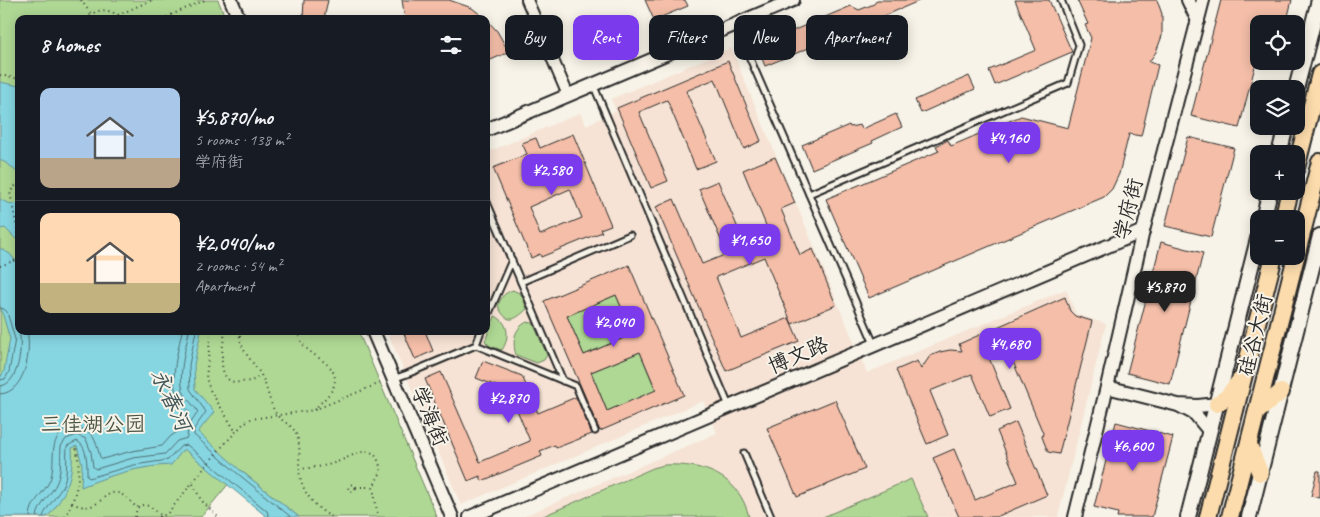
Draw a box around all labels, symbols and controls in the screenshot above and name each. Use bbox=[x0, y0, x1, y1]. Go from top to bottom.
chip: Buy bbox=[505, 15, 563, 60]
chip: Rent bbox=[573, 15, 639, 60]
chip: Filters bbox=[649, 15, 724, 60]
chip: New bbox=[734, 15, 796, 60]
chip: Apartment bbox=[806, 15, 908, 60]
map controls bbox=[1250, 15, 1305, 265]
button: locate bbox=[1250, 15, 1305, 70]
icon: filters bbox=[437, 31, 465, 59]
text: 8 homes bbox=[40, 32, 99, 58]
button: layers bbox=[1250, 80, 1305, 135]
text: ¥5,870/mo bbox=[195, 104, 273, 130]
icon: home bbox=[80, 108, 140, 168]
pin: ¥4,160 bbox=[968, 121, 1050, 164]
text: ¥4,160 bbox=[989, 128, 1029, 148]
text: 5 rooms · 138 m² bbox=[195, 130, 289, 150]
button: + bbox=[1250, 145, 1305, 200]
text: 学府街 bbox=[195, 152, 243, 172]
pin: ¥2,580 bbox=[511, 154, 593, 196]
text: ¥2,580 bbox=[533, 160, 571, 180]
street label: 学府街 bbox=[1108, 175, 1148, 243]
button: − bbox=[1250, 210, 1305, 265]
pin: ¥1,650 bbox=[709, 224, 791, 266]
text: ¥2,040/mo bbox=[195, 230, 273, 256]
text: ¥1,650 bbox=[730, 230, 770, 250]
icon: home bbox=[80, 233, 140, 293]
text: 2 rooms · 54 m² bbox=[195, 256, 281, 276]
pin: ¥5,870 bbox=[1124, 270, 1206, 313]
text: Apartment bbox=[195, 276, 254, 296]
text: ¥5,870 bbox=[1146, 277, 1184, 297]
street label: 硅谷大街 bbox=[1232, 291, 1278, 379]
pin: ¥2,040 bbox=[573, 306, 655, 348]
text: ¥2,040 bbox=[594, 312, 634, 332]
pin: ¥4,680 bbox=[969, 328, 1051, 370]
street label: 博文路 bbox=[764, 331, 832, 379]
text: ¥4,680 bbox=[990, 334, 1030, 354]
water label: 永春河 bbox=[144, 364, 199, 439]
street label: 学海街 bbox=[406, 382, 454, 450]
pin: ¥2,870 bbox=[468, 382, 550, 424]
text: ¥2,870 bbox=[489, 388, 529, 408]
park label: 三佳湖公园 bbox=[41, 411, 146, 437]
pin: ¥6,600 bbox=[1092, 430, 1174, 472]
text: ¥6,600 bbox=[1113, 436, 1153, 456]

